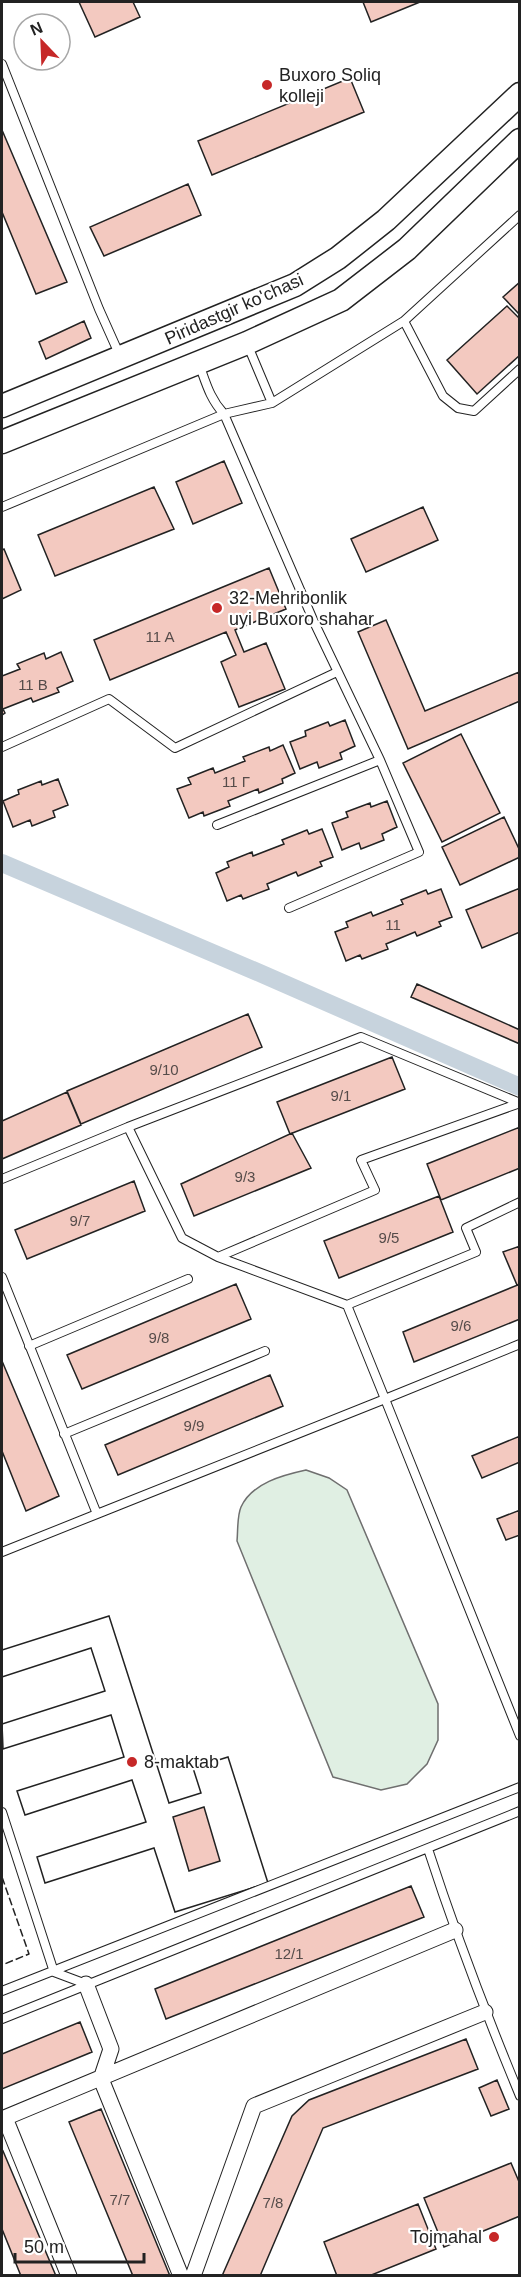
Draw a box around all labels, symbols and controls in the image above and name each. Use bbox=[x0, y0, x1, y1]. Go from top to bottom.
north arrow bbox=[12, 12, 72, 72]
text: N bbox=[28, 19, 45, 39]
place label: Buxoro Soliq kolleji bbox=[279, 65, 381, 106]
marker: Buxoro Soliq kolleji bbox=[260, 78, 274, 92]
street label: Piridastgir ko'chasi bbox=[162, 269, 306, 349]
place label: 32-Mehribonlik uyi Buxoro shahar bbox=[229, 588, 374, 629]
marker: 32-Mehribonlik uyi Buxoro shahar bbox=[210, 601, 224, 615]
house number: 11 A bbox=[146, 628, 174, 645]
house number: 11 B bbox=[18, 676, 48, 693]
house number: 11 Г bbox=[222, 773, 250, 790]
house number: 11 bbox=[385, 916, 401, 933]
house number: 9/10 bbox=[149, 1061, 179, 1078]
house number: 9/1 bbox=[331, 1087, 351, 1104]
house number: 9/3 bbox=[235, 1168, 255, 1185]
house number: 9/7 bbox=[70, 1212, 90, 1229]
house number: 9/5 bbox=[379, 1229, 399, 1246]
house number: 9/6 bbox=[451, 1317, 471, 1334]
house number: 9/8 bbox=[149, 1329, 169, 1346]
house number: 9/9 bbox=[184, 1417, 204, 1434]
place label: 8-maktab bbox=[144, 1752, 219, 1772]
marker: 8-maktab bbox=[125, 1755, 139, 1769]
house number: 12/1 bbox=[274, 1945, 304, 1962]
house number: 7/7 bbox=[110, 2191, 130, 2208]
house number: 7/8 bbox=[263, 2194, 283, 2211]
scale bar bbox=[15, 2226, 144, 2264]
place label: Tojmahal bbox=[410, 2227, 482, 2247]
marker: Tojmahal bbox=[487, 2230, 501, 2244]
text: 50 m bbox=[24, 2237, 64, 2257]

